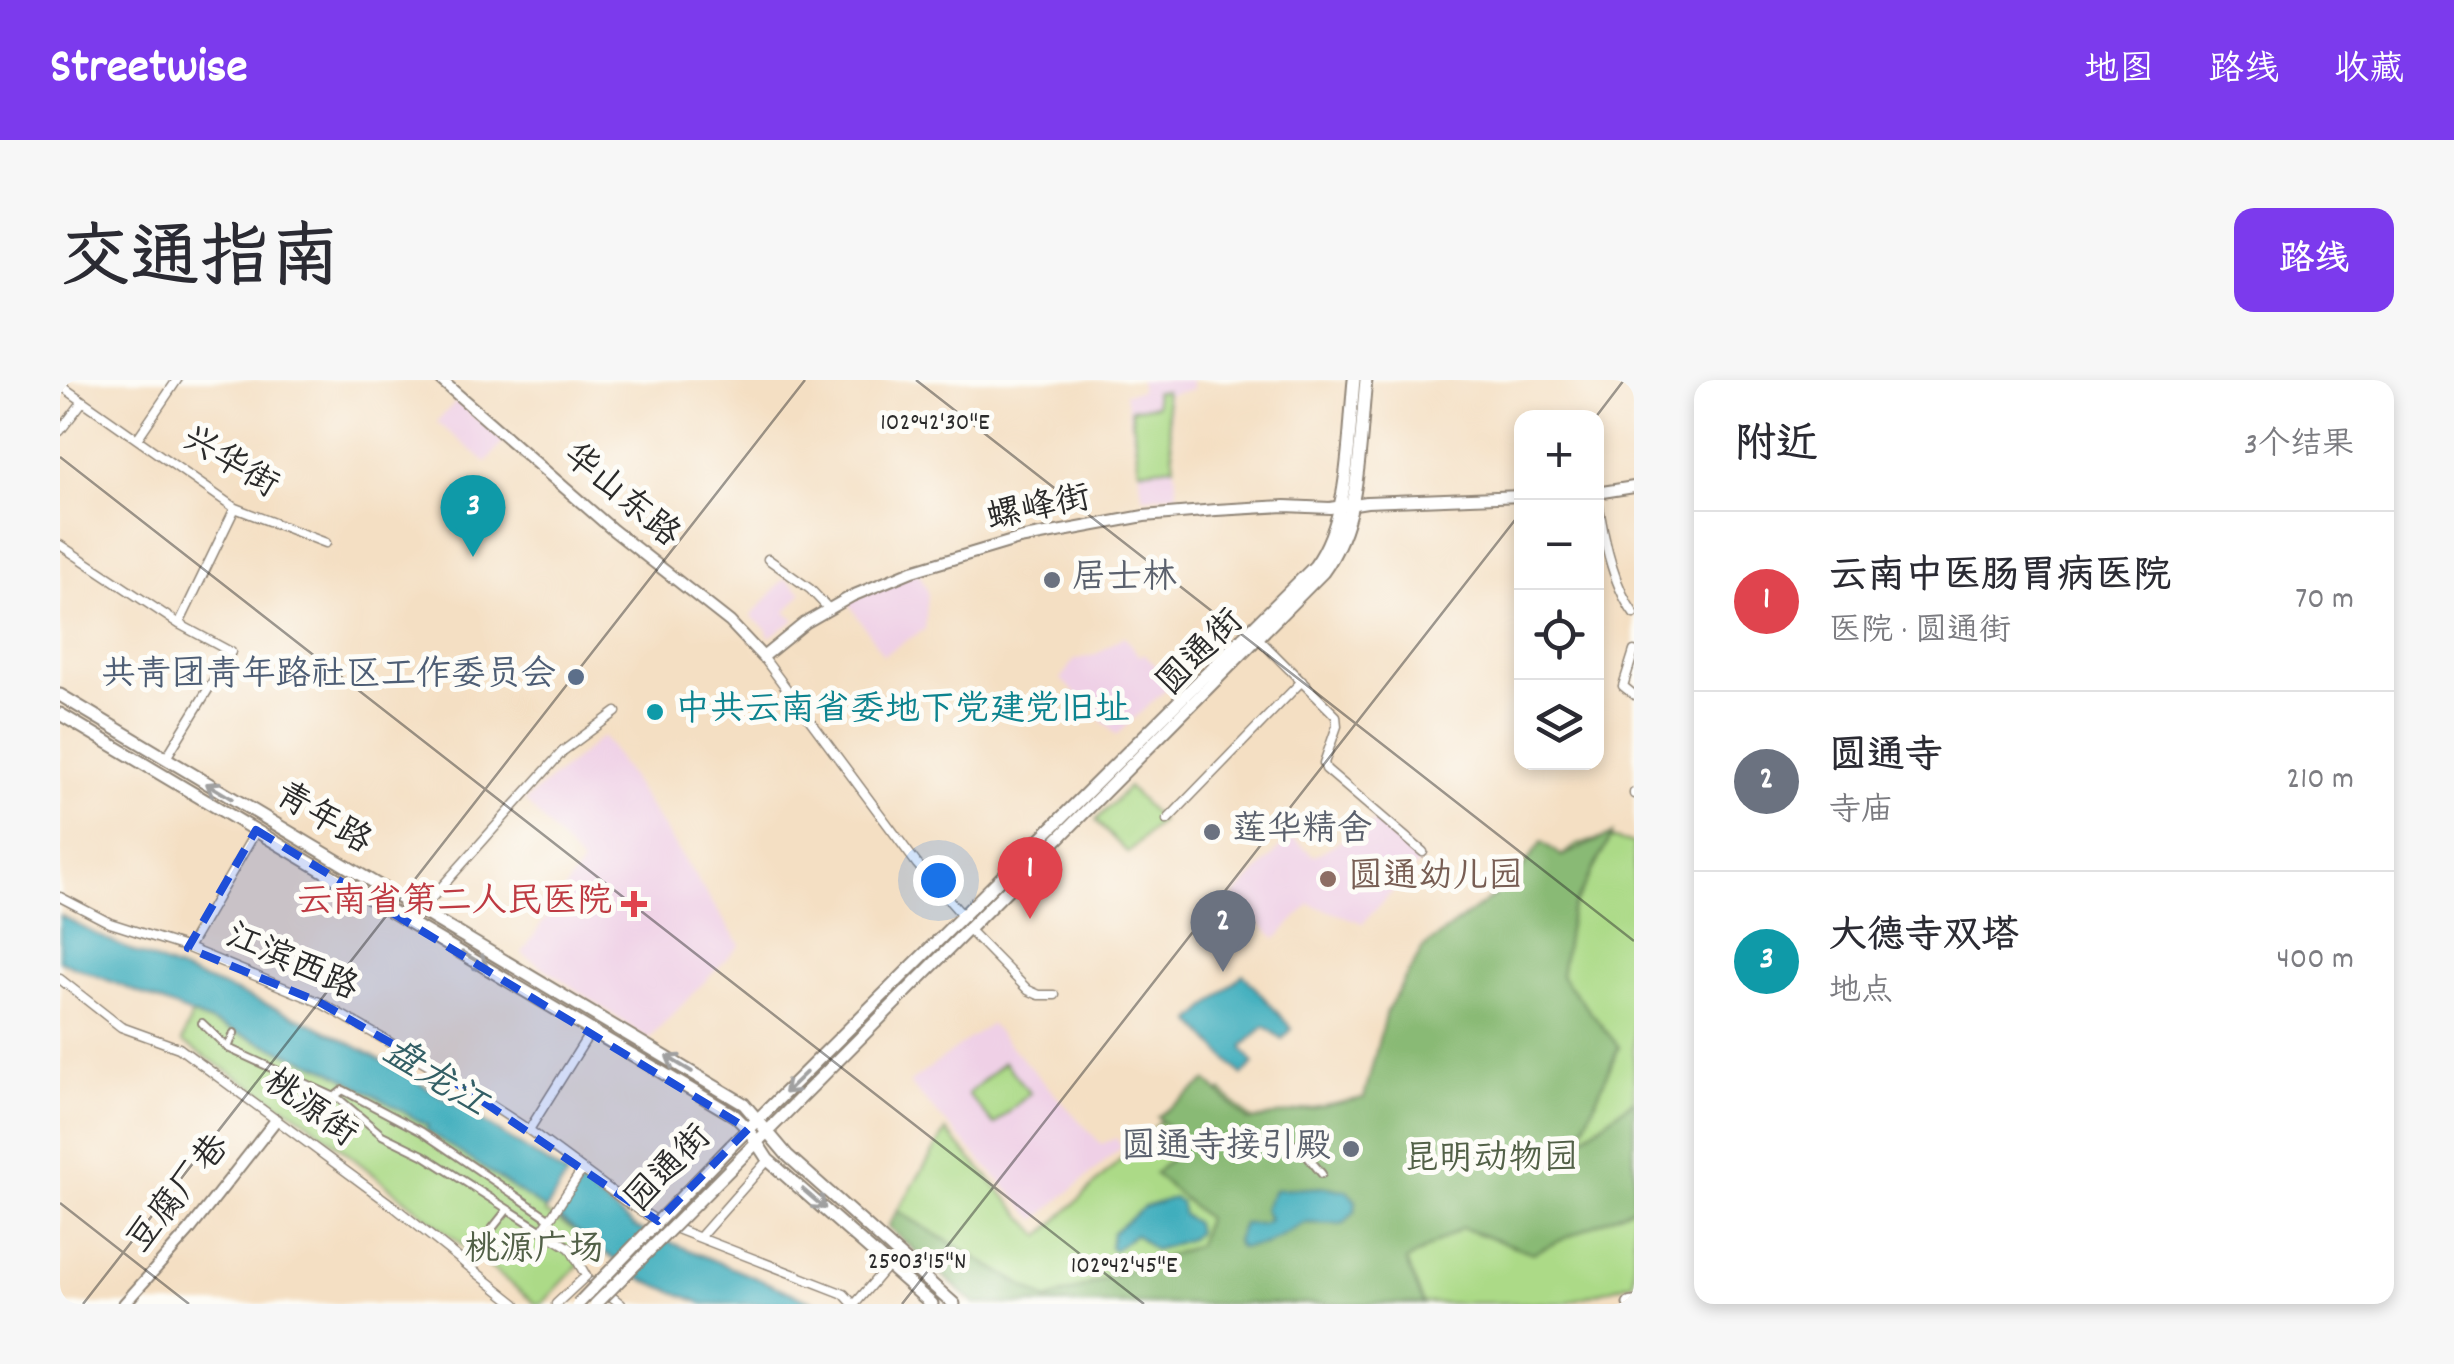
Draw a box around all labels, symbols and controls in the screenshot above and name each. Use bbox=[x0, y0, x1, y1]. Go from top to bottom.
text: Streetwise bbox=[50, 36, 248, 105]
text: 地图 bbox=[2084, 47, 2154, 97]
text: 路线 bbox=[2209, 47, 2279, 97]
text: 收藏 bbox=[2334, 47, 2404, 97]
button: 路线 bbox=[2234, 208, 2394, 312]
text: 交通指南 bbox=[60, 214, 340, 314]
text: 102°42'30"E bbox=[880, 406, 990, 442]
map controls bbox=[1514, 410, 1604, 770]
button: + bbox=[1514, 410, 1604, 500]
street label: 兴华街 bbox=[171, 416, 287, 512]
text: 附近 bbox=[1734, 418, 1818, 478]
text: 3个结果 bbox=[2244, 424, 2354, 470]
street label: 华山东路 bbox=[550, 433, 690, 561]
pin: 3 bbox=[440, 474, 506, 557]
street label: 螺峰街 bbox=[982, 475, 1096, 545]
button: − bbox=[1514, 500, 1604, 590]
text: 云南中医肠胃病医院 bbox=[1829, 551, 2171, 606]
place label: 居士林 bbox=[1072, 555, 1177, 605]
marker: 居士林 bbox=[1041, 569, 1063, 591]
text: 1 bbox=[1763, 578, 1770, 624]
text: 70 m bbox=[2295, 578, 2354, 624]
button: locate bbox=[1514, 590, 1604, 680]
street label: 圆通街 bbox=[1147, 599, 1257, 709]
text: 医院 · 圆通街 bbox=[1829, 610, 2011, 656]
place label: 共青团青年路社区工作委员会 bbox=[101, 652, 556, 702]
marker: 共青团青年路社区工作委员会 bbox=[565, 666, 587, 688]
button: layers bbox=[1514, 680, 1604, 770]
place label: 中共云南省委地下党建党旧址 bbox=[675, 687, 1130, 737]
marker: 中共云南省委地下党建党旧址 bbox=[644, 701, 666, 723]
text: 圆通寺 bbox=[1829, 731, 1943, 786]
text: 2 bbox=[1760, 758, 1773, 804]
text: 210 m bbox=[2286, 758, 2354, 804]
street label: 青年路 bbox=[264, 772, 380, 868]
one-way arrow bbox=[205, 781, 234, 801]
text: 寺庙 bbox=[1829, 790, 1893, 836]
place label: 莲华精舍 bbox=[1232, 807, 1372, 857]
marker: 莲华精舍 bbox=[1201, 821, 1223, 843]
pin: 1 bbox=[998, 836, 1062, 919]
place label: 圆通幼儿园 bbox=[1348, 854, 1523, 904]
your location bbox=[913, 855, 964, 906]
marker: 圆通幼儿园 bbox=[1317, 868, 1339, 890]
place label: 云南省第二人民医院 bbox=[297, 879, 612, 929]
pin: 2 bbox=[1190, 890, 1256, 972]
marker: 云南省第二人民医院 bbox=[621, 891, 647, 917]
text: 大德寺双塔 bbox=[1829, 911, 2019, 966]
street label: 江滨西路 bbox=[217, 913, 365, 1015]
text: 3 bbox=[1759, 938, 1774, 984]
text: 400 m bbox=[2277, 938, 2354, 984]
one-way arrow bbox=[460, 950, 489, 971]
text: 地点 bbox=[1829, 970, 1893, 1016]
water label: 盘龙江 bbox=[371, 1026, 499, 1135]
one-way arrow bbox=[665, 1054, 694, 1075]
street label: 桃源街 bbox=[252, 1059, 366, 1161]
one-way arrow bbox=[784, 1071, 808, 1095]
street label: 园通街 bbox=[616, 1115, 724, 1225]
place label: 圆通寺接引殿 bbox=[1121, 1124, 1331, 1174]
street label: 豆腐厂巷 bbox=[117, 1125, 243, 1265]
park label: 昆明动物园 bbox=[1403, 1136, 1579, 1186]
marker: 圆通寺接引殿 bbox=[1340, 1138, 1362, 1160]
one-way arrow bbox=[801, 1188, 826, 1211]
park label: 桃源广场 bbox=[464, 1227, 604, 1277]
text: 25°03'15"N bbox=[868, 1245, 966, 1281]
text: 102°42'45"E bbox=[1071, 1249, 1178, 1285]

